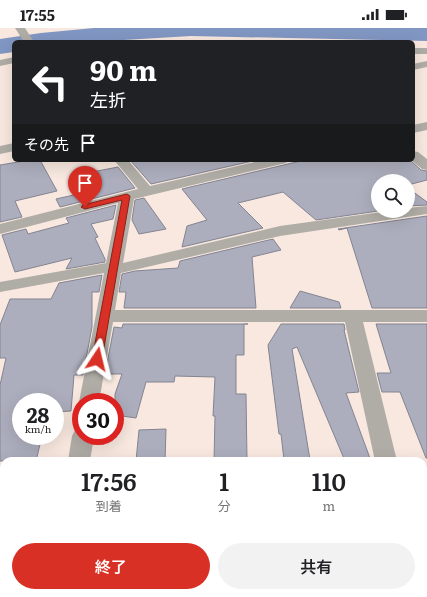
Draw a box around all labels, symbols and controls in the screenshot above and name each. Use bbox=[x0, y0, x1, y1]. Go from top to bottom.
text: 17:55 bbox=[20, 3, 55, 26]
text: 90 m bbox=[90, 48, 157, 90]
icon: left bbox=[24, 56, 76, 108]
text: 左折 bbox=[90, 86, 126, 113]
text: その先 bbox=[24, 132, 69, 155]
icon: arrive bbox=[77, 132, 99, 154]
pin bbox=[68, 166, 102, 207]
icon: arrive bbox=[74, 172, 96, 194]
map controls bbox=[371, 174, 415, 218]
button: search bbox=[371, 174, 415, 218]
position arrow bbox=[76, 338, 118, 380]
speed limit sign: 30 bbox=[72, 393, 124, 445]
text: 28 bbox=[27, 399, 49, 429]
text: km/h bbox=[25, 421, 51, 436]
text: 17:56 bbox=[81, 463, 137, 498]
text: 1 bbox=[219, 463, 229, 498]
text: 110 bbox=[312, 463, 346, 498]
text: 到着 bbox=[96, 496, 122, 515]
text: 分 bbox=[218, 496, 231, 515]
text: m bbox=[323, 496, 335, 515]
button: 終了 bbox=[12, 543, 210, 589]
button: 共有 bbox=[218, 543, 415, 589]

